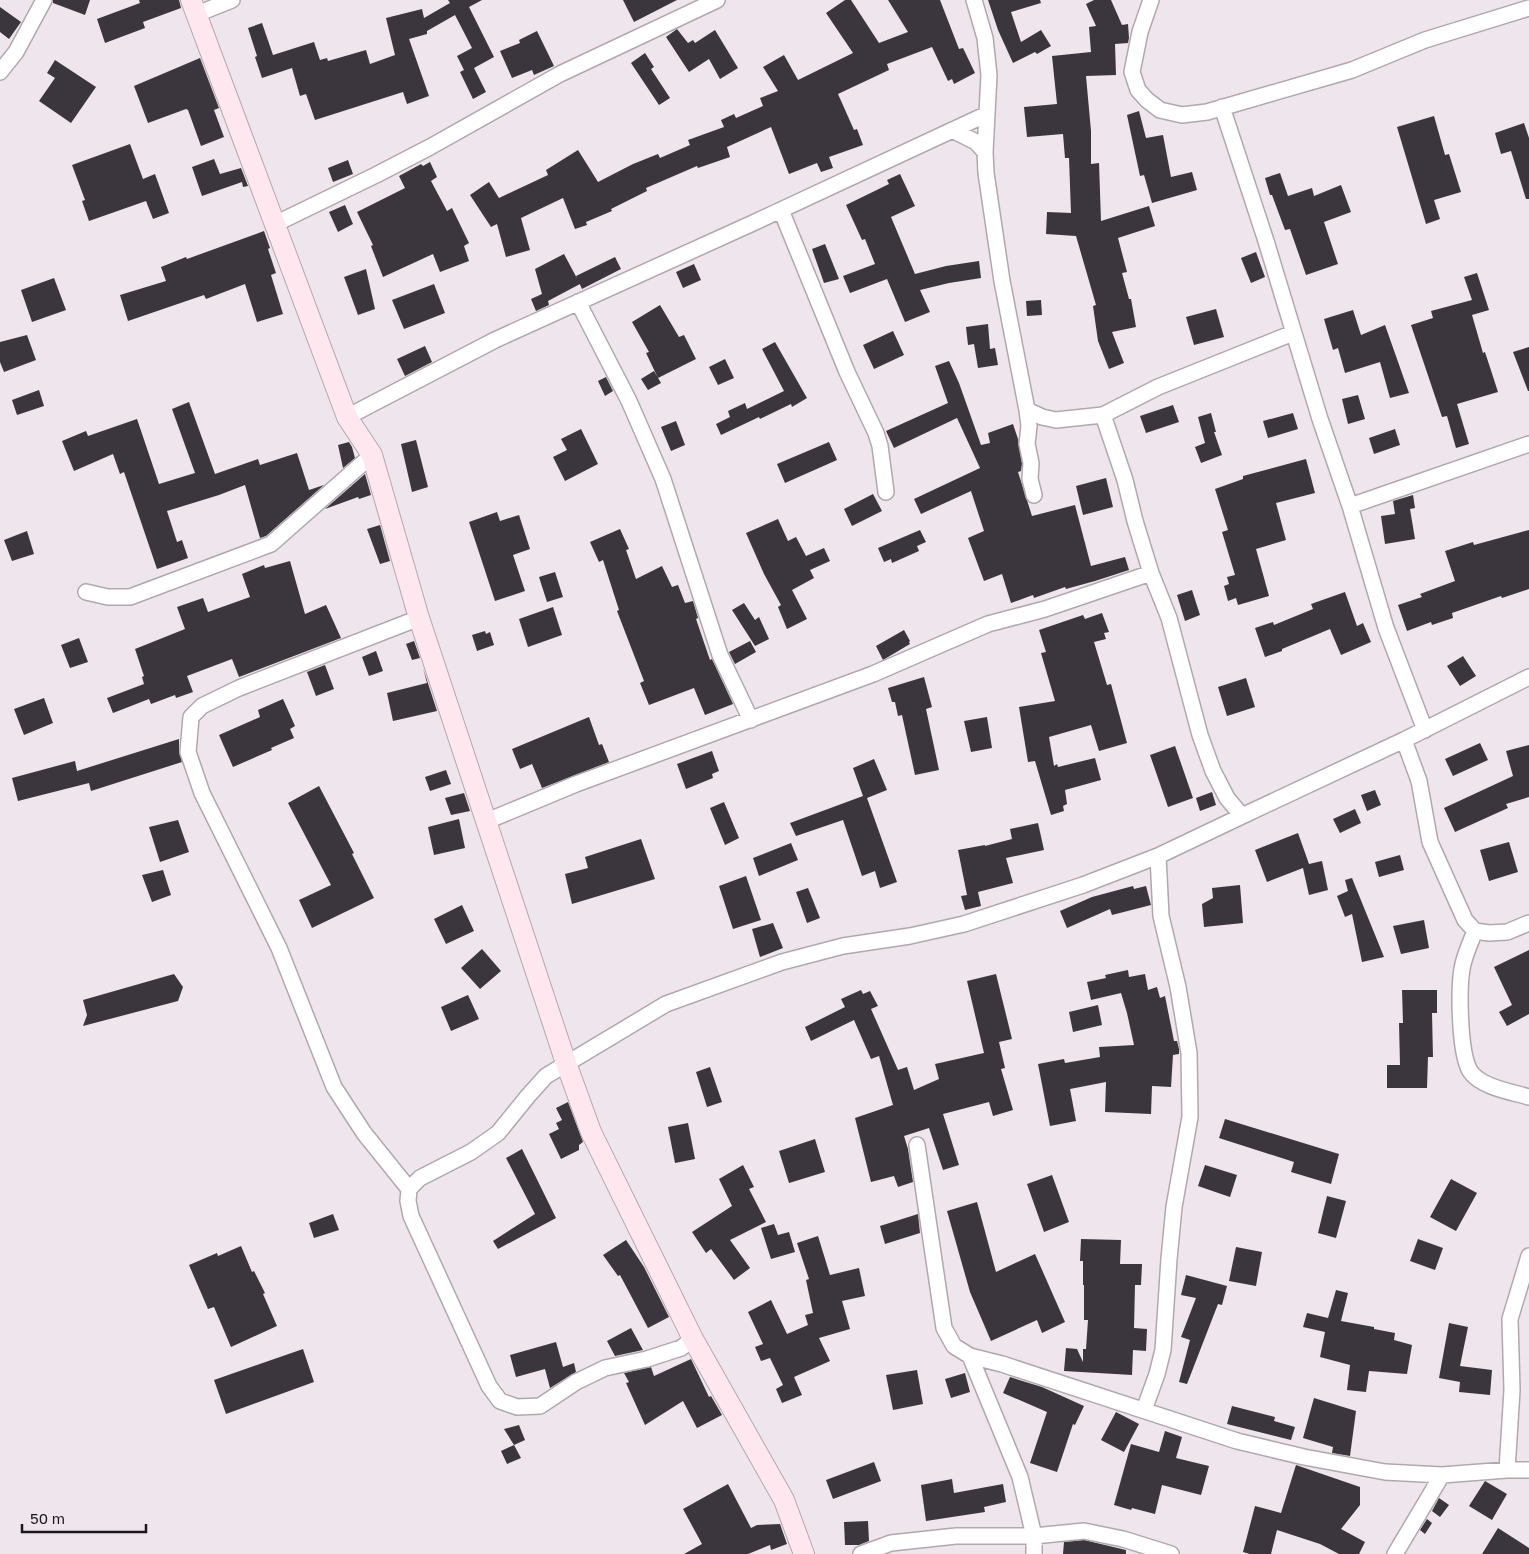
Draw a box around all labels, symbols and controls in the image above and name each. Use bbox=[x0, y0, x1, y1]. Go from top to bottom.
scale bar bbox=[22, 1502, 146, 1534]
text: 50 m bbox=[30, 1509, 65, 1527]

